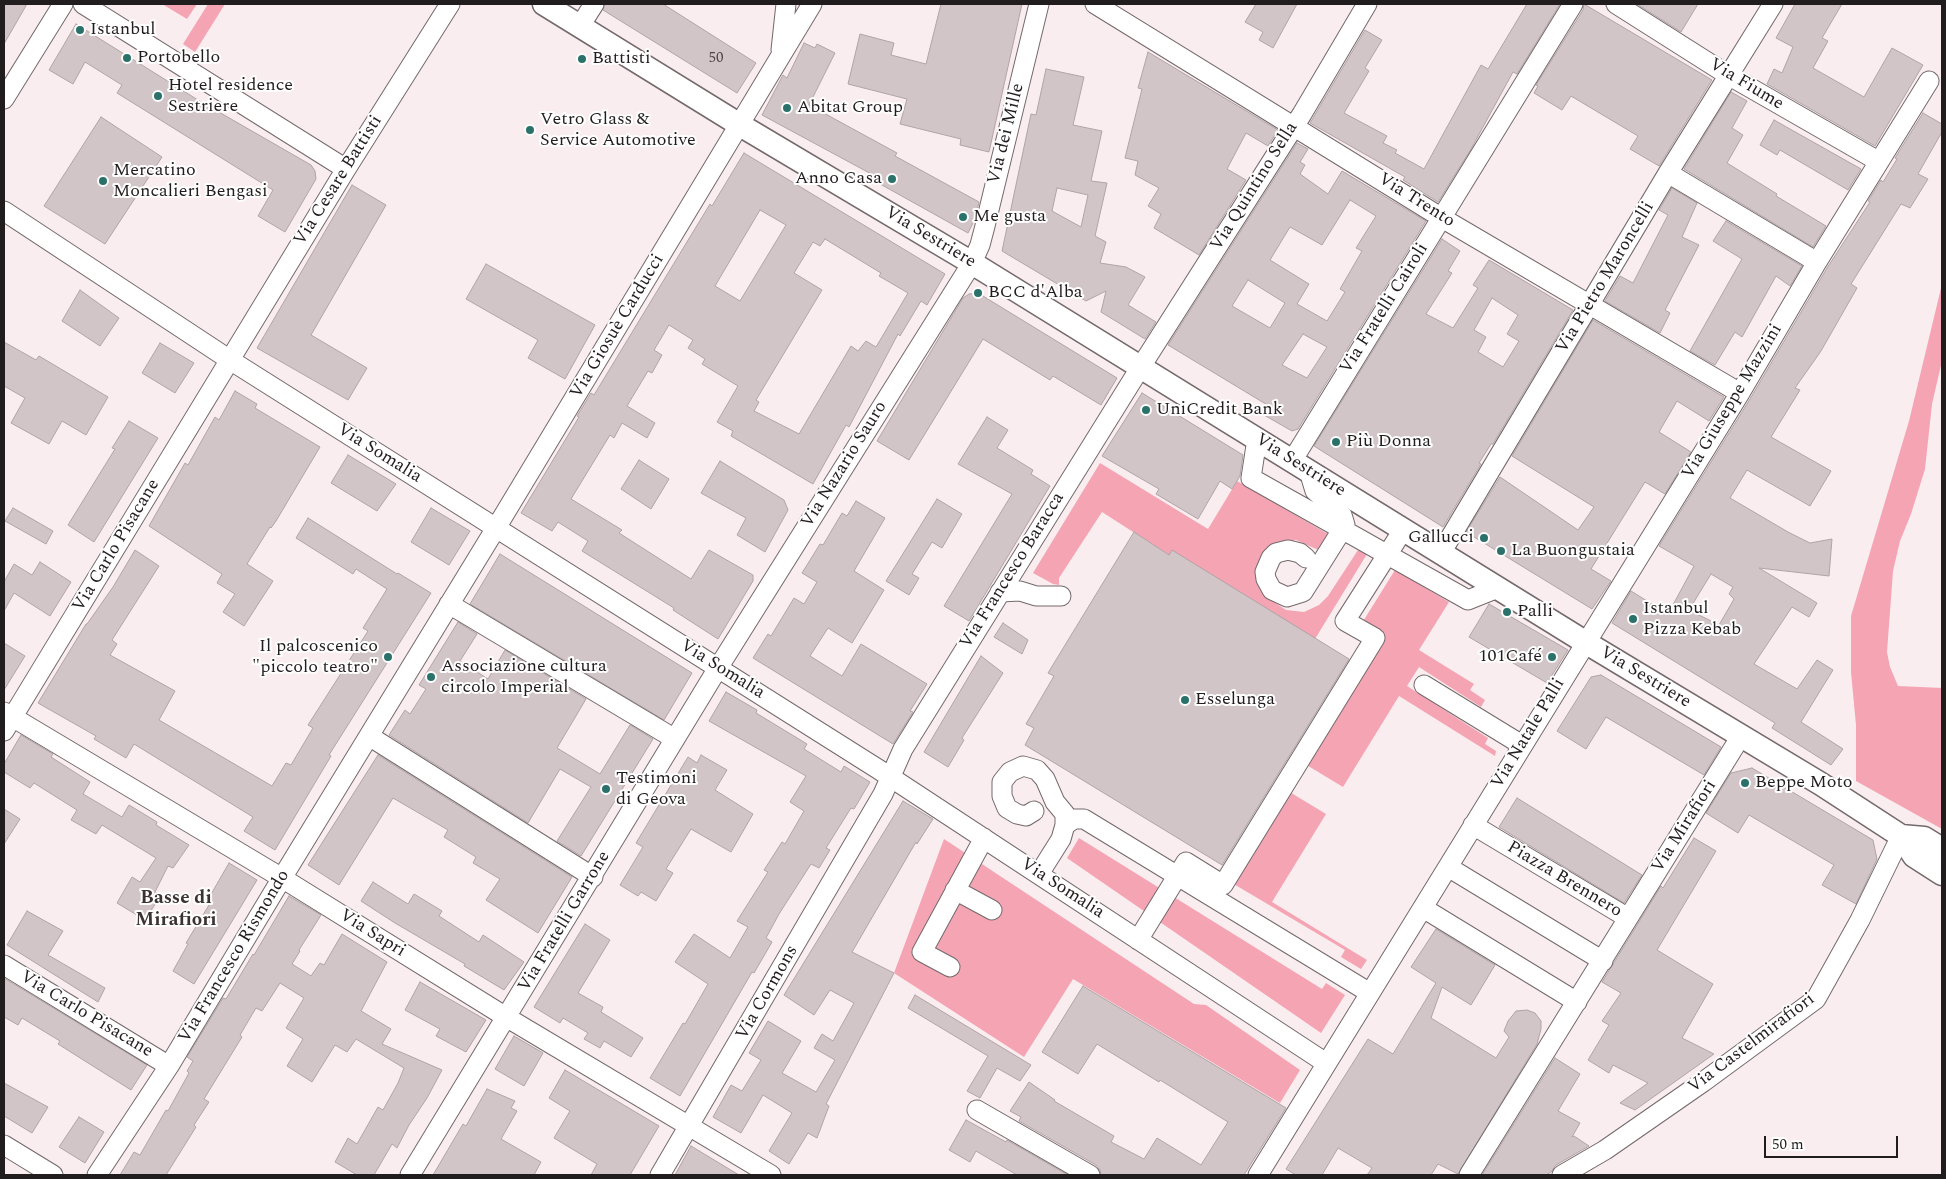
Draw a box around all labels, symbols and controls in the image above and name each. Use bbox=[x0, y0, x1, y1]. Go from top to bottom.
place label: Istanbul bbox=[90, 19, 156, 41]
marker: Istanbul bbox=[74, 24, 86, 36]
place label: Portobello bbox=[137, 47, 220, 69]
place label: Battisti bbox=[592, 48, 651, 70]
house number: 50 bbox=[709, 50, 723, 68]
marker: Portobello bbox=[121, 52, 133, 64]
marker: Battisti bbox=[576, 53, 588, 65]
street label: Via Fiume bbox=[1705, 54, 1787, 116]
place label: Hotel residence Sestriere bbox=[168, 75, 293, 118]
street label: Via dei Mille bbox=[984, 81, 1030, 187]
marker: Hotel residence Sestriere bbox=[152, 90, 164, 102]
place label: Abitat Group bbox=[797, 97, 903, 119]
marker: Abitat Group bbox=[781, 102, 793, 114]
place label: Vetro Glass & Service Automotive bbox=[540, 109, 696, 152]
street label: Via Cesare Battisti bbox=[290, 112, 388, 250]
street label: Via Quintino Sella bbox=[1207, 119, 1303, 255]
marker: Vetro Glass & Service Automotive bbox=[524, 124, 536, 136]
place label: Mercatino Moncalieri Bengasi bbox=[113, 160, 268, 202]
place label: Anno Casa bbox=[795, 168, 882, 190]
street label: Via Trento bbox=[1374, 169, 1458, 233]
marker: Anno Casa bbox=[886, 173, 898, 185]
marker: Mercatino Moncalieri Bengasi bbox=[97, 175, 109, 187]
street label: Via Pietro Maroncelli bbox=[1552, 198, 1660, 358]
street label: Via Sestriere bbox=[881, 202, 979, 274]
place label: Me gusta bbox=[973, 206, 1046, 228]
marker: Me gusta bbox=[957, 211, 969, 223]
street label: Via Fratelli Cairoli bbox=[1336, 240, 1434, 378]
street label: Via Giosuè Carducci bbox=[566, 251, 670, 403]
place label: BCC d'Alba bbox=[988, 282, 1083, 304]
marker: BCC d'Alba bbox=[972, 287, 984, 299]
street label: Via Giuseppe Mazzini bbox=[1678, 321, 1788, 483]
street label: Via Nazario Sauro bbox=[797, 398, 893, 532]
place label: UniCredit Bank bbox=[1156, 399, 1283, 421]
marker: UniCredit Bank bbox=[1140, 404, 1152, 416]
street label: Via Somalia bbox=[333, 419, 425, 489]
street label: Via Sestriere bbox=[1251, 430, 1349, 502]
place label: Più Donna bbox=[1346, 431, 1431, 453]
marker: Più Donna bbox=[1330, 436, 1342, 448]
street label: Via Carlo Pisacane bbox=[69, 476, 165, 616]
street label: Via Francesco Baracca bbox=[956, 489, 1070, 653]
place label: Gallucci bbox=[1408, 527, 1474, 549]
marker: Gallucci bbox=[1478, 532, 1490, 544]
place label: La Buongustaia bbox=[1511, 540, 1635, 562]
marker: La Buongustaia bbox=[1495, 545, 1507, 557]
place label: Istanbul Pizza Kebab bbox=[1643, 598, 1741, 640]
place label: Palli bbox=[1517, 601, 1553, 623]
marker: Palli bbox=[1501, 606, 1513, 618]
marker: Istanbul Pizza Kebab bbox=[1627, 613, 1639, 625]
street label: Via Somalia bbox=[676, 635, 768, 705]
place label: Il palcoscenico "piccolo teatro" bbox=[252, 636, 378, 679]
street label: Via Sestriere bbox=[1596, 642, 1694, 714]
place label: 101Café bbox=[1478, 646, 1542, 668]
marker: Il palcoscenico "piccolo teatro" bbox=[382, 651, 394, 663]
marker: 101Café bbox=[1546, 651, 1558, 663]
place label: Associazione cultura circolo Imperial bbox=[441, 656, 607, 699]
marker: Associazione cultura circolo Imperial bbox=[425, 671, 437, 683]
street label: Via Natale Palli bbox=[1488, 675, 1570, 793]
place label: Esselunga bbox=[1195, 689, 1275, 711]
marker: Esselunga bbox=[1179, 694, 1191, 706]
place label: Testimoni di Geova bbox=[616, 768, 697, 811]
place label: Beppe Moto bbox=[1755, 772, 1853, 794]
street label: Via Mirafiori bbox=[1648, 777, 1722, 877]
marker: Beppe Moto bbox=[1739, 777, 1751, 789]
marker: Testimoni di Geova bbox=[600, 783, 612, 795]
street label: Piazza Brennero bbox=[1502, 837, 1626, 923]
street label: Via Fratelli Garrone bbox=[514, 848, 616, 996]
street label: Via Somalia bbox=[1016, 854, 1108, 924]
street label: Via Francesco Rismondo bbox=[175, 867, 295, 1047]
district label: Basse di Mirafiori bbox=[135, 888, 217, 932]
street label: Via Sapri bbox=[335, 905, 409, 963]
street label: Via Cormons bbox=[732, 942, 804, 1044]
street label: Via Carlo Pisacane bbox=[16, 967, 156, 1063]
street label: Via Castelmirafiori bbox=[1684, 989, 1820, 1099]
scale bar bbox=[1766, 1126, 1900, 1158]
text: 50 m bbox=[1772, 1133, 1804, 1156]

